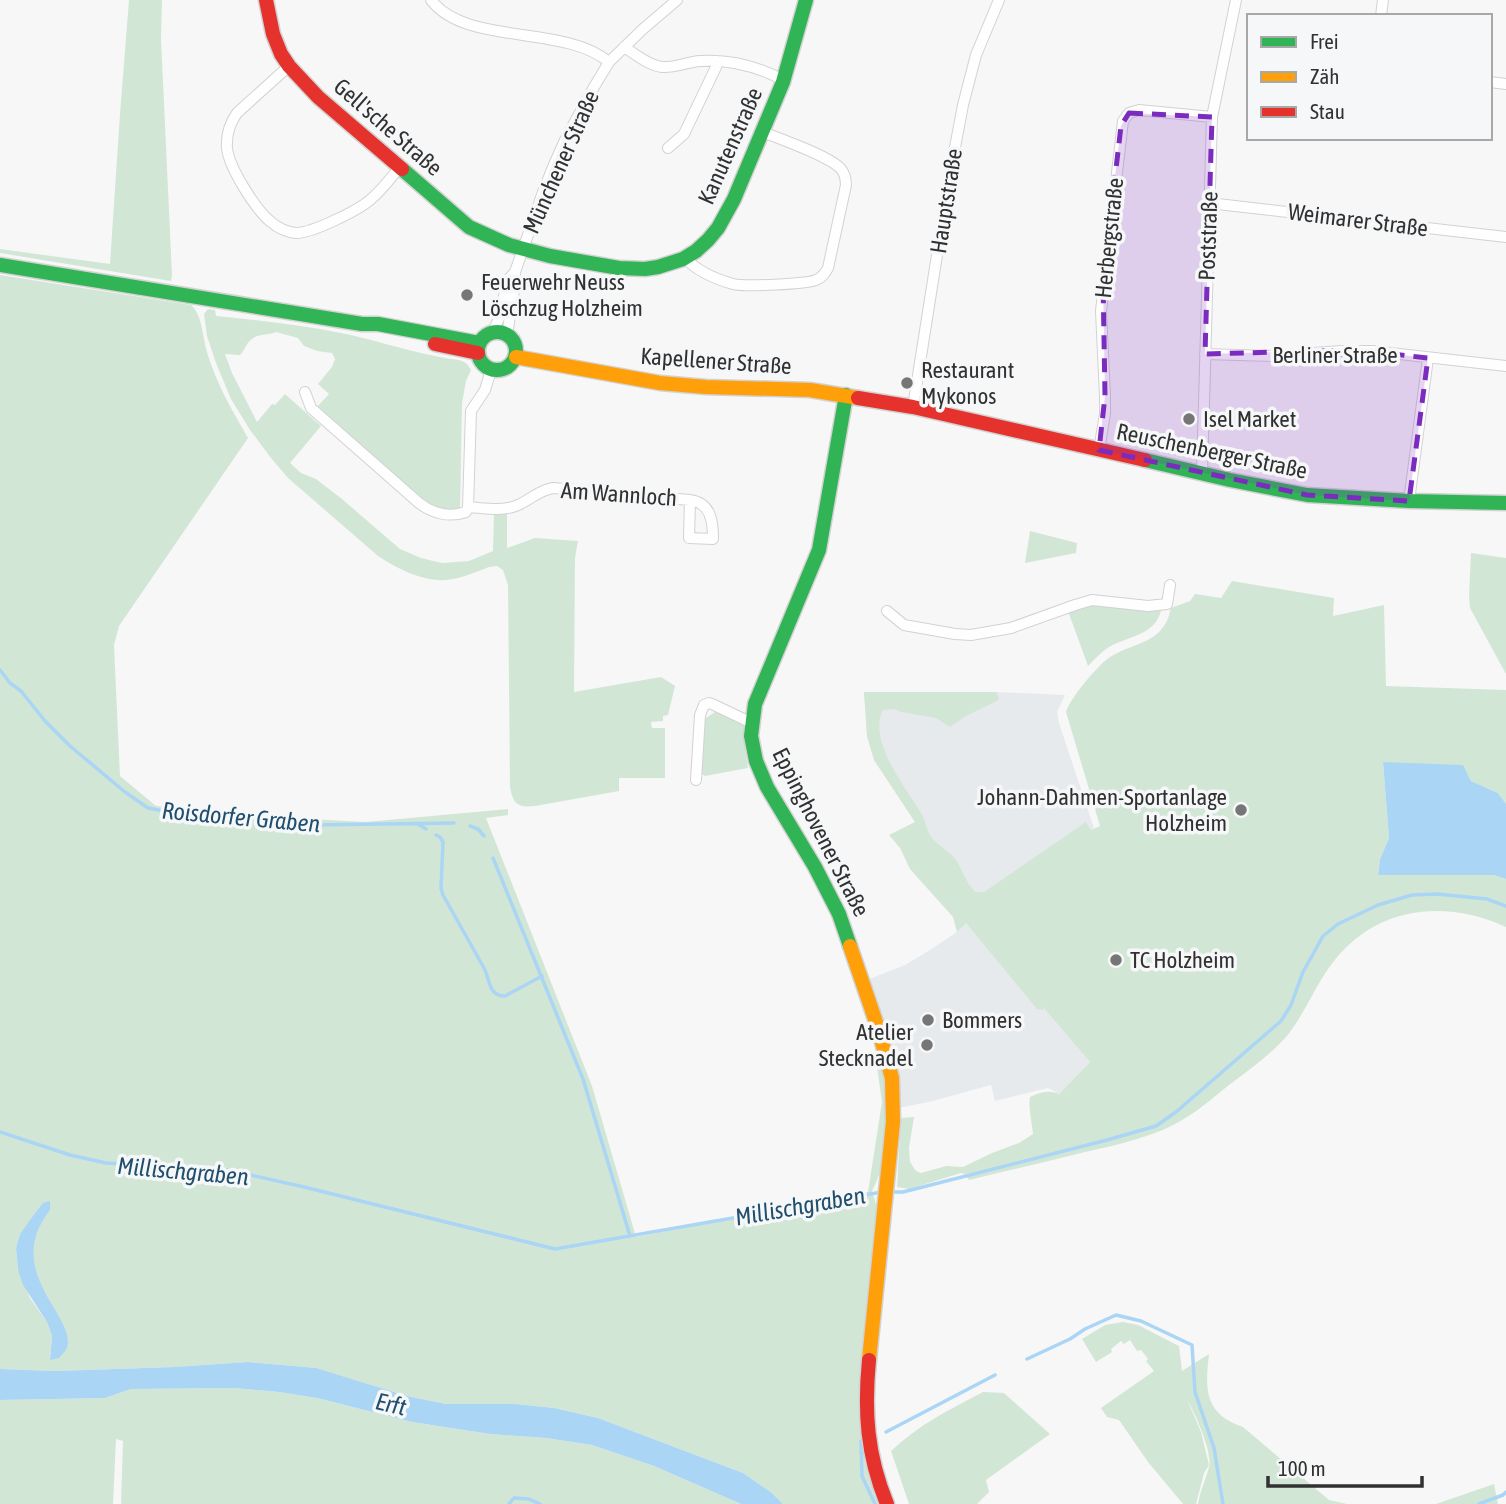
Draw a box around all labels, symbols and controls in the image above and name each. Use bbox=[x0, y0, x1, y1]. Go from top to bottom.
legend bbox=[1247, 14, 1492, 140]
text: Frei bbox=[1310, 29, 1339, 53]
text: Zäh bbox=[1310, 64, 1339, 88]
street label: Gell'sche Straße bbox=[329, 73, 447, 181]
street label: Kanutenstraße bbox=[693, 84, 767, 208]
street label: Münchener Straße bbox=[518, 86, 604, 238]
text: Stau bbox=[1310, 99, 1345, 123]
street label: Hauptstraße bbox=[925, 147, 967, 255]
street label: Herbergstraße bbox=[1090, 177, 1128, 299]
street label: Poststraße bbox=[1193, 191, 1223, 281]
street label: Weimarer Straße bbox=[1287, 199, 1429, 241]
place label: Feuerwehr Neuss Löschzug Holzheim bbox=[481, 269, 643, 321]
marker: Feuerwehr Neuss Löschzug Holzheim bbox=[459, 287, 475, 303]
street label: Berliner Straße bbox=[1272, 342, 1398, 368]
street label: Kapellener Straße bbox=[640, 343, 792, 379]
place label: Restaurant Mykonos bbox=[921, 357, 1014, 409]
marker: Restaurant Mykonos bbox=[899, 375, 915, 391]
place label: Isel Market bbox=[1203, 406, 1296, 432]
marker: Isel Market bbox=[1181, 411, 1197, 427]
street label: Reuschenberger Straße bbox=[1114, 418, 1310, 484]
street label: Am Wannloch bbox=[560, 477, 678, 511]
street label: Eppinghovener Straße bbox=[767, 743, 875, 921]
place label: Johann-Dahmen-Sportanlage Holzheim bbox=[977, 784, 1227, 836]
water label: Roisdorfer Graben bbox=[161, 797, 322, 837]
marker: Johann-Dahmen-Sportanlage Holzheim bbox=[1233, 802, 1249, 818]
place label: TC Holzheim bbox=[1130, 947, 1235, 973]
marker: TC Holzheim bbox=[1108, 952, 1124, 968]
place label: Bommers bbox=[942, 1007, 1022, 1033]
marker: Bommers bbox=[920, 1012, 936, 1028]
place label: Atelier Stecknadel bbox=[819, 1019, 914, 1071]
marker: Atelier Stecknadel bbox=[919, 1037, 935, 1053]
water label: Millischgraben bbox=[116, 1152, 250, 1190]
water label: Millischgraben bbox=[733, 1181, 867, 1231]
water label: Erft bbox=[373, 1387, 409, 1421]
scale bar bbox=[1268, 1444, 1422, 1488]
text: 100 m bbox=[1278, 1456, 1326, 1480]

